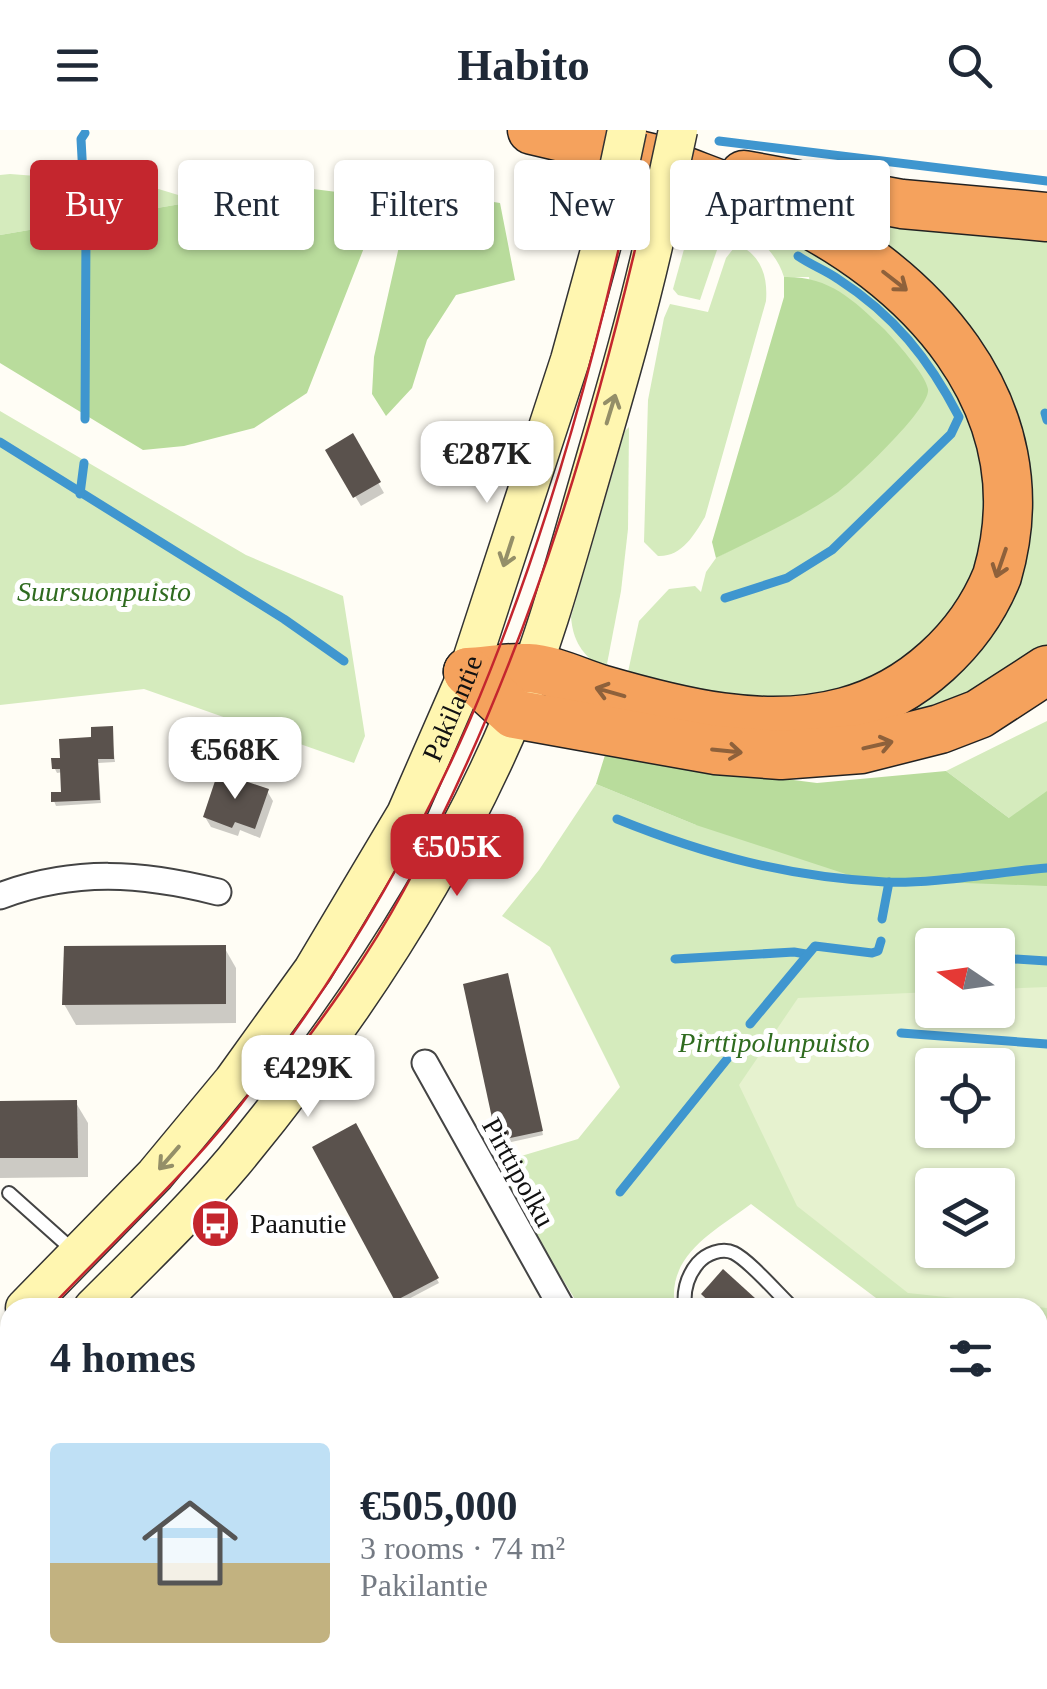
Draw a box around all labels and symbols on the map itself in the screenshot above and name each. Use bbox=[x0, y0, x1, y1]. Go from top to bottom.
one-way arrow bbox=[882, 270, 908, 292]
one-way arrow bbox=[603, 394, 621, 425]
pin: €287K bbox=[417, 421, 557, 506]
one-way arrow bbox=[497, 536, 515, 568]
one-way arrow bbox=[991, 547, 1009, 578]
park label: Suursuonpuisto bbox=[17, 576, 191, 607]
street label: Pakilantie bbox=[416, 652, 488, 766]
one-way arrow bbox=[594, 681, 626, 700]
pin: €568K bbox=[165, 717, 305, 802]
one-way arrow bbox=[861, 735, 893, 753]
one-way arrow bbox=[710, 742, 742, 761]
pin: €505K bbox=[387, 814, 527, 899]
north arrow bbox=[915, 928, 1015, 1028]
park label: Pirttipolunpuisto bbox=[677, 1027, 870, 1058]
pin: €429K bbox=[238, 1035, 378, 1120]
street label: Pirttipolku bbox=[476, 1112, 561, 1232]
one-way arrow bbox=[158, 1145, 180, 1171]
bus stop icon: Paanutie bbox=[189, 1197, 241, 1249]
place label: Paanutie bbox=[250, 1208, 346, 1239]

